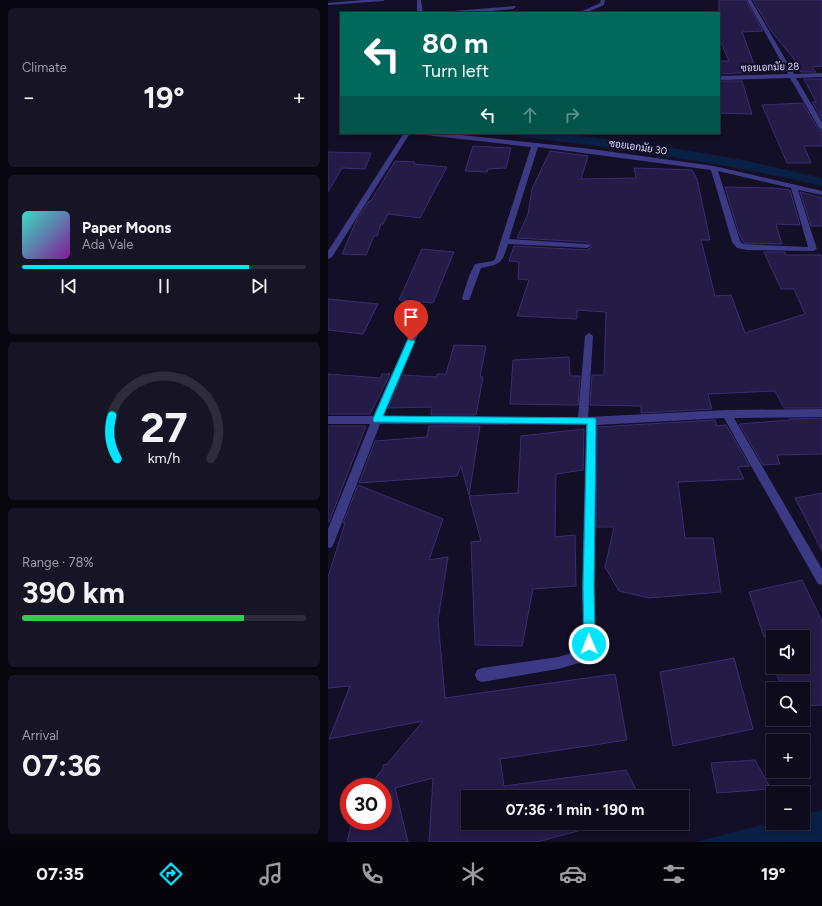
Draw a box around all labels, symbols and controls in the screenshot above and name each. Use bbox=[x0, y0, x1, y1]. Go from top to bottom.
text: 80 m bbox=[422, 26, 488, 60]
icon: left bbox=[356, 28, 408, 80]
street label: ซอยเอกมัย 28 bbox=[741, 59, 799, 75]
text: Climate bbox=[22, 60, 67, 75]
text: Turn left bbox=[422, 60, 489, 82]
text: 19° bbox=[143, 79, 185, 116]
text: − bbox=[22, 84, 36, 111]
text: + bbox=[292, 84, 306, 111]
icon: left bbox=[477, 104, 499, 126]
icon: ahead bbox=[519, 104, 541, 126]
icon: right bbox=[561, 104, 583, 126]
street label: ซอยเอกมัย 30 bbox=[608, 136, 668, 158]
text: Paper Moons bbox=[82, 219, 171, 237]
text: Ada Vale bbox=[82, 237, 133, 252]
icon: previous bbox=[58, 275, 80, 297]
icon: pause bbox=[153, 275, 175, 297]
icon: next bbox=[248, 275, 270, 297]
pin bbox=[394, 300, 428, 341]
icon: arrive bbox=[400, 306, 422, 328]
text: 27 bbox=[140, 402, 188, 452]
text: km/h bbox=[148, 449, 180, 467]
text: Range · 78% bbox=[22, 555, 94, 570]
text: 390 km bbox=[22, 574, 125, 611]
position arrow bbox=[568, 623, 610, 665]
map controls bbox=[766, 630, 810, 830]
button: sound bbox=[766, 630, 810, 674]
button: search bbox=[766, 682, 810, 726]
text: Arrival bbox=[22, 728, 59, 743]
button: + bbox=[766, 734, 810, 778]
text: 07:36 bbox=[22, 747, 101, 784]
speed limit sign: 30 bbox=[340, 778, 392, 830]
button: − bbox=[766, 786, 810, 830]
text: 07:36 · 1 min · 190 m bbox=[506, 801, 644, 819]
icon: directions bbox=[157, 860, 185, 888]
icon: music bbox=[257, 860, 285, 888]
icon: phone bbox=[358, 860, 386, 888]
icon: climate bbox=[459, 860, 487, 888]
icon: car bbox=[559, 860, 587, 888]
icon: filters bbox=[660, 860, 688, 888]
text: 07:35 bbox=[36, 863, 84, 885]
text: 19° bbox=[761, 863, 786, 885]

